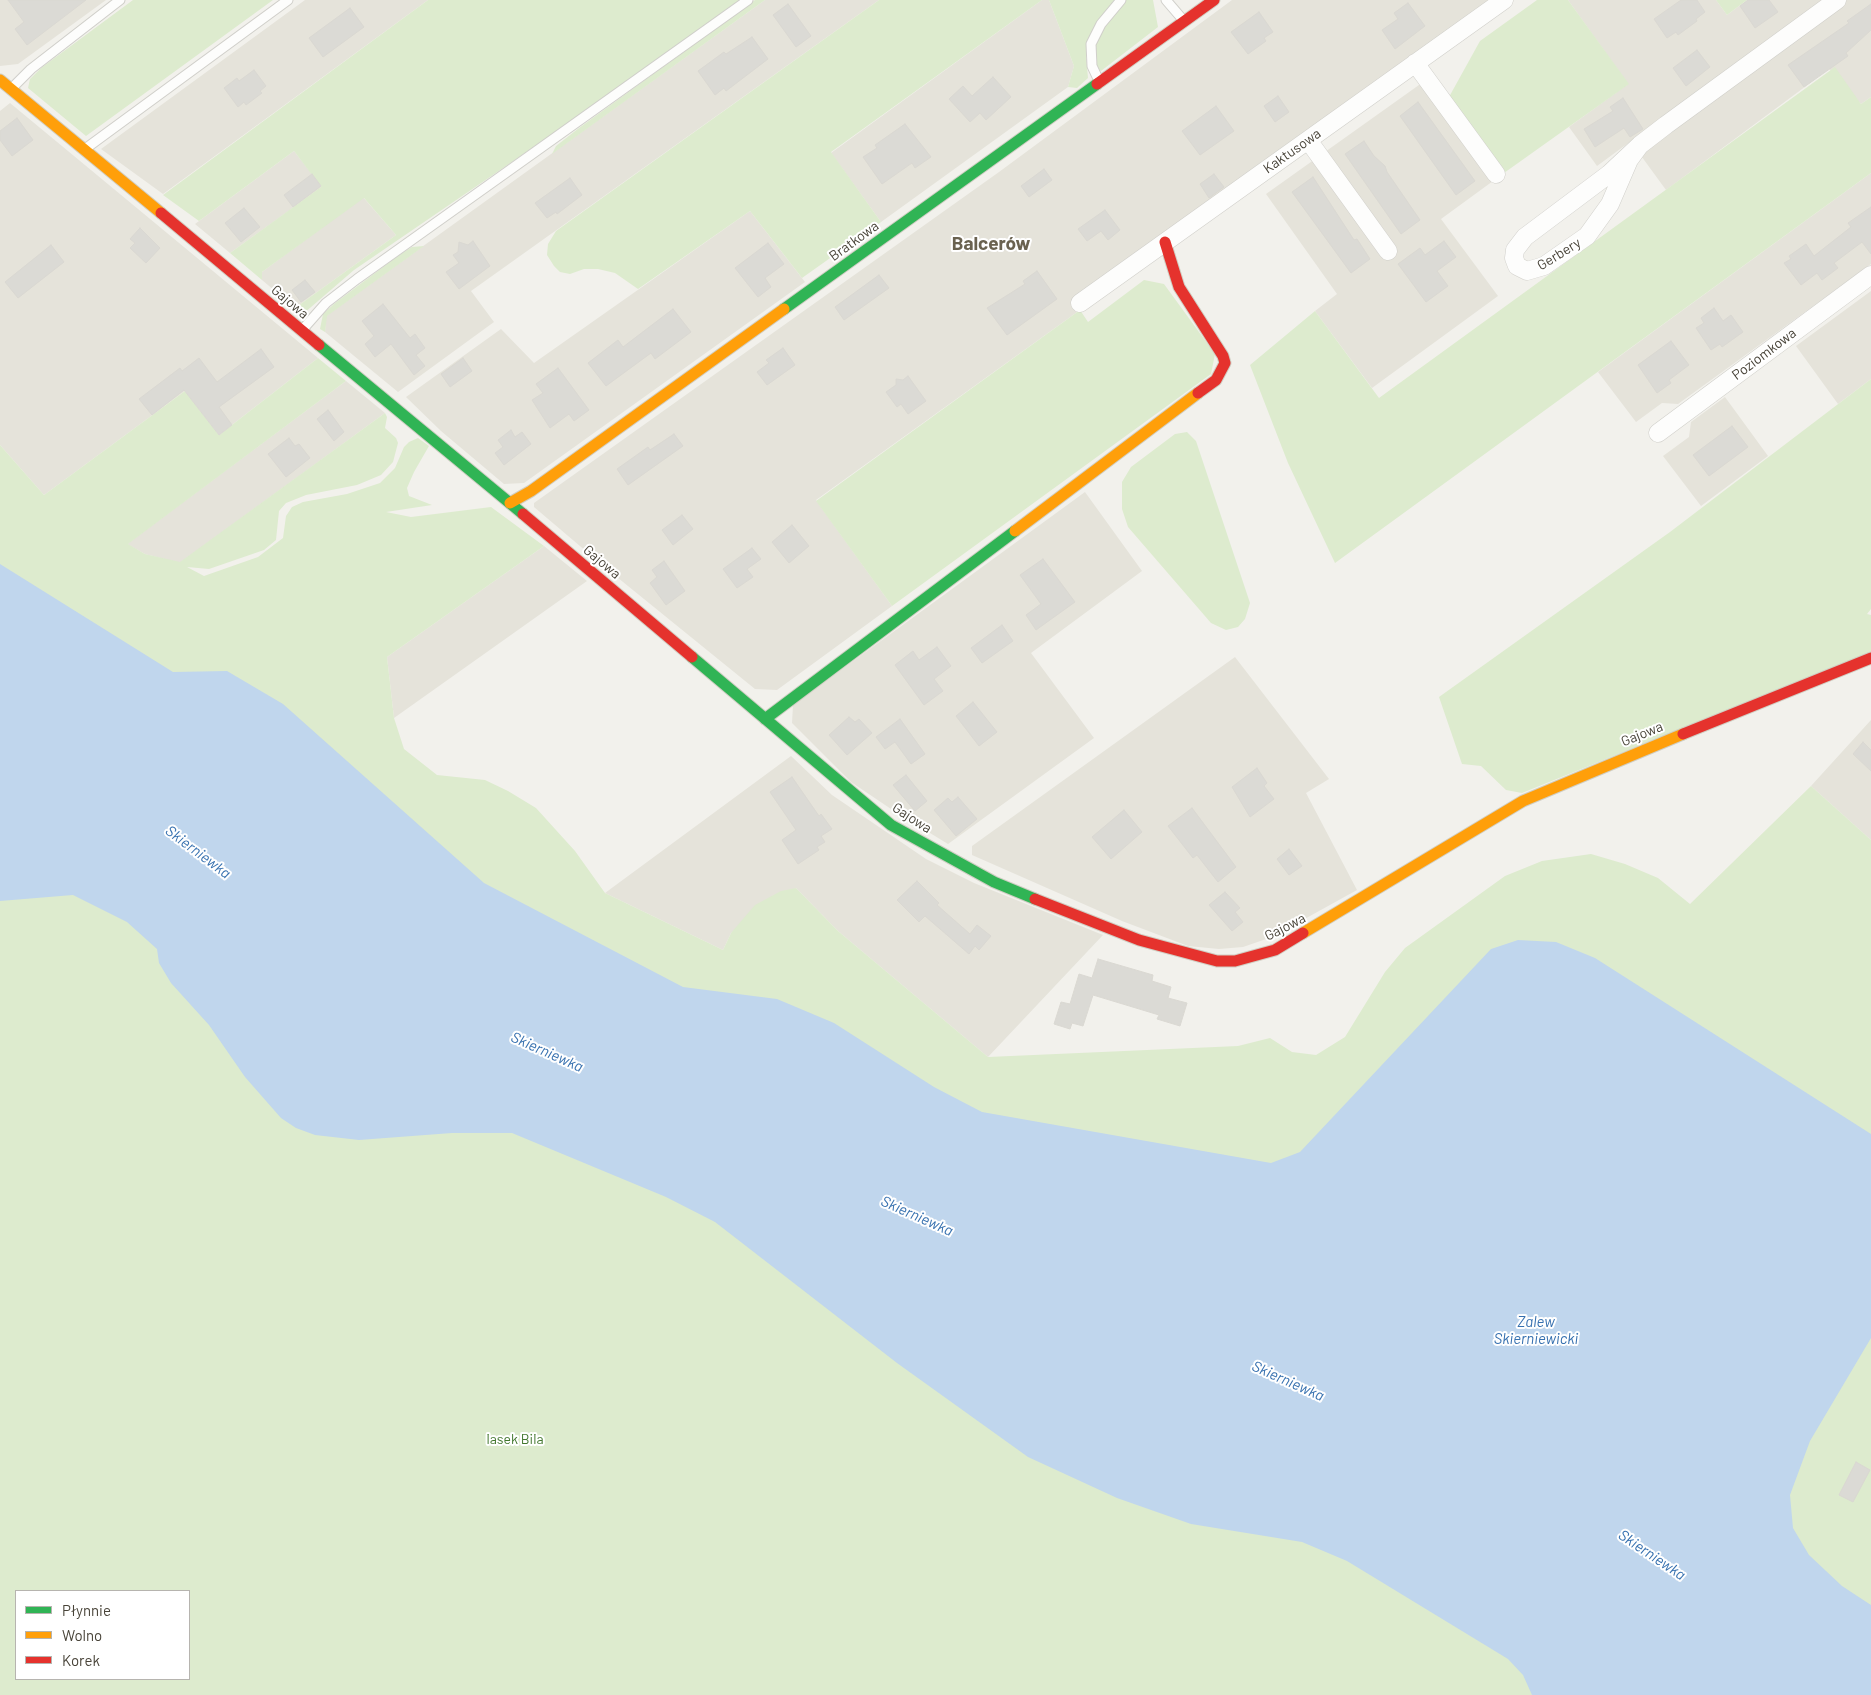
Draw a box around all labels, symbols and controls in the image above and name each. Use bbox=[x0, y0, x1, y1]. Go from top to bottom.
street label: Kaktusowa bbox=[1260, 125, 1324, 177]
street label: Bratkowa bbox=[826, 217, 882, 265]
district label: Balcerów bbox=[952, 233, 1030, 255]
street label: Gerbery bbox=[1534, 234, 1584, 274]
street label: Gajowa bbox=[268, 282, 312, 322]
street label: Poziomkowa bbox=[1729, 324, 1799, 384]
street label: Gajowa bbox=[580, 542, 624, 582]
street label: Gajowa bbox=[1619, 718, 1665, 750]
street label: Gajowa bbox=[889, 799, 935, 837]
water label: Skierniewka bbox=[162, 822, 234, 882]
street label: Gajowa bbox=[1262, 910, 1308, 944]
water label: Skierniewka bbox=[508, 1028, 586, 1076]
water label: Skierniewka bbox=[878, 1192, 956, 1240]
water label: Zalew Skierniewicki bbox=[1494, 1313, 1578, 1348]
water label: Skierniewka bbox=[1249, 1357, 1327, 1405]
park label: lasek Bila bbox=[486, 1431, 544, 1447]
water label: Skierniewka bbox=[1615, 1526, 1689, 1584]
legend bbox=[15, 1590, 190, 1680]
text: Płynnie bbox=[62, 1601, 111, 1619]
text: Wolno bbox=[62, 1626, 102, 1644]
text: Korek bbox=[62, 1651, 100, 1669]

